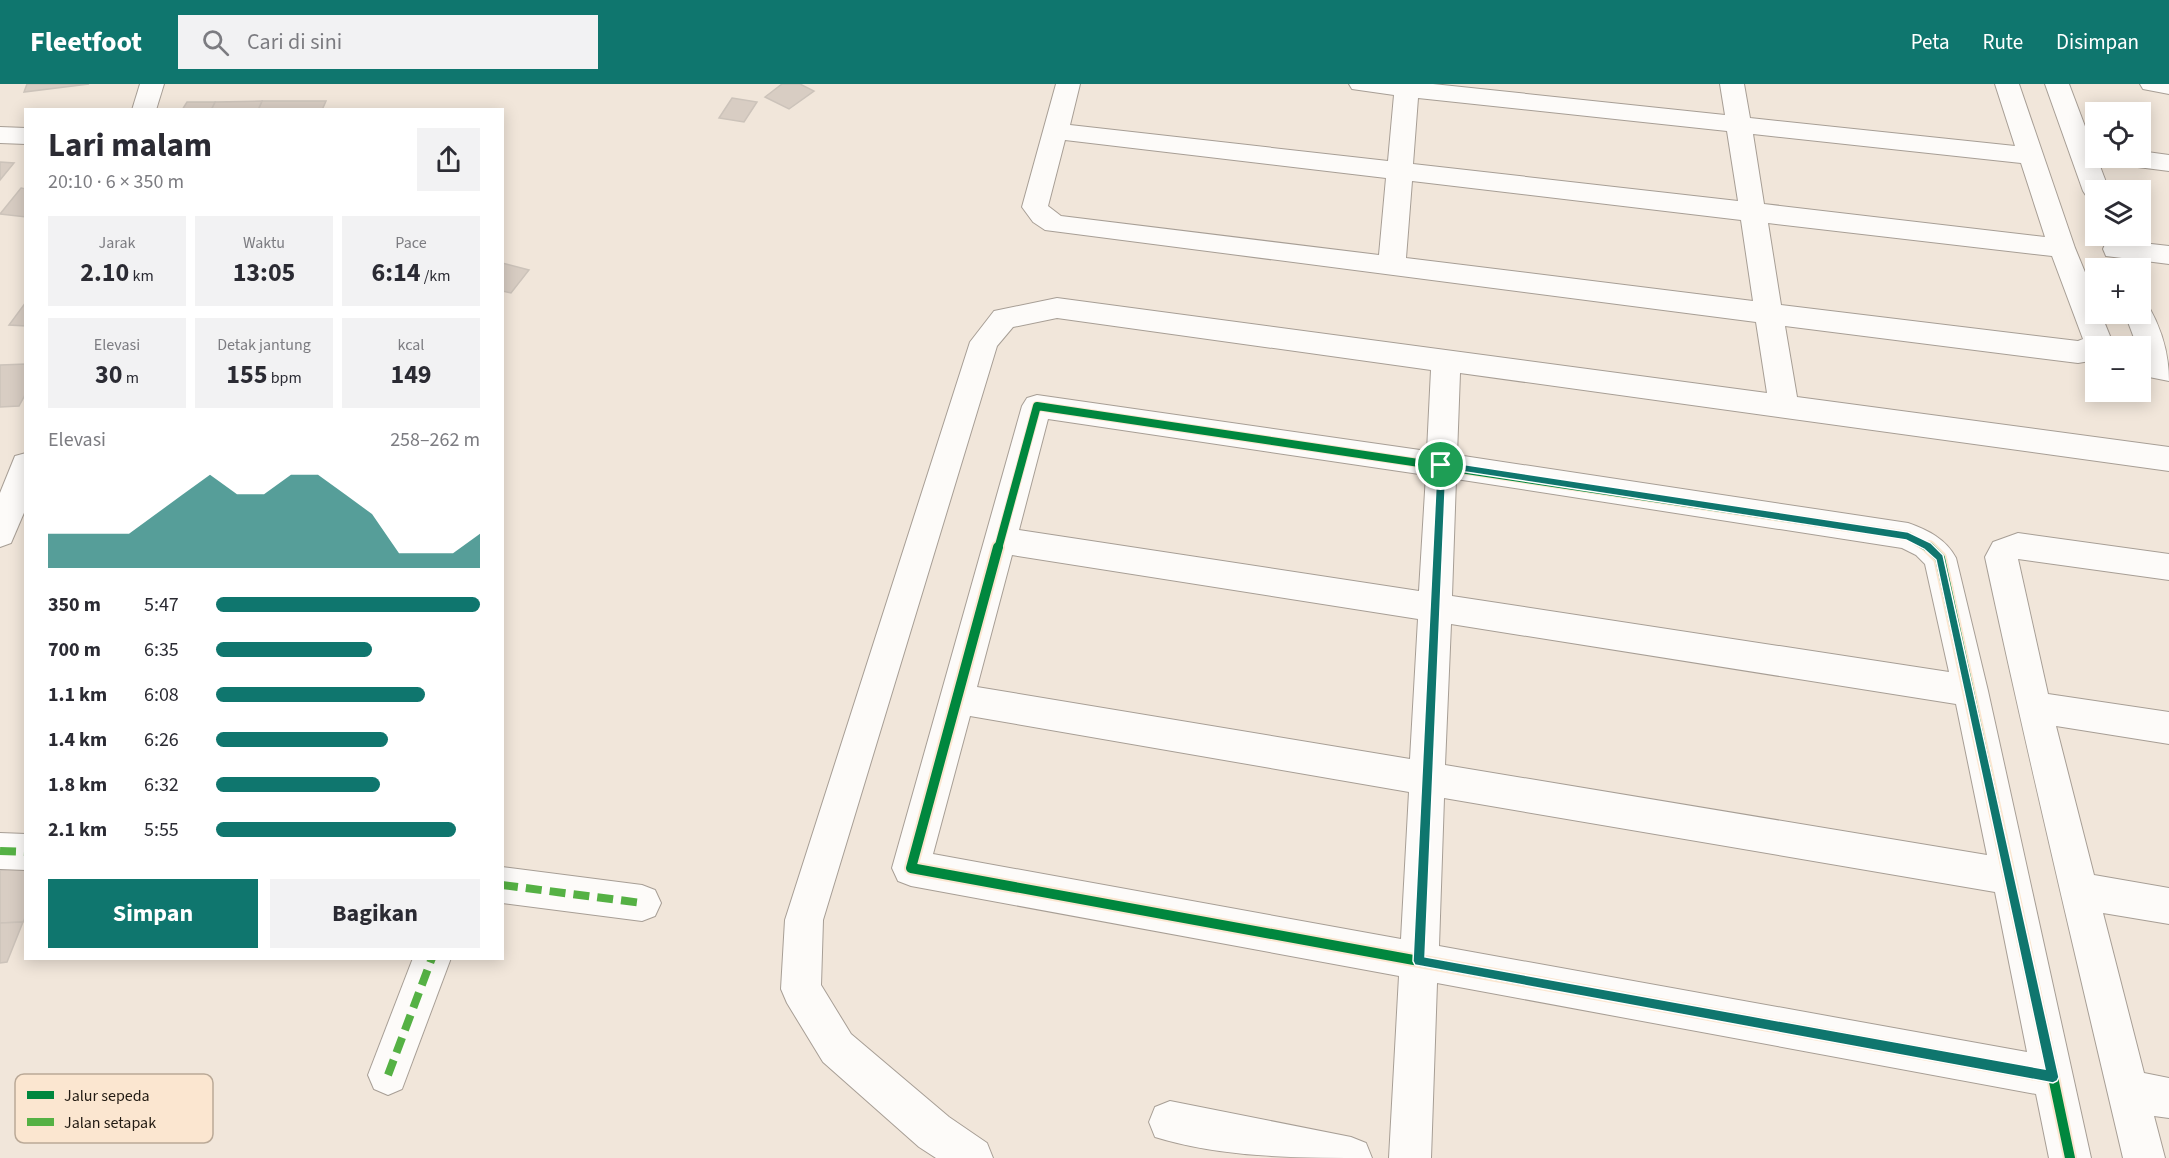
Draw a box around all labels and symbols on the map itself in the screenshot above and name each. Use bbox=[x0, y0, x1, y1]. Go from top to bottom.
pin bbox=[1415, 439, 1466, 490]
legend bbox=[15, 1074, 213, 1143]
text: Jalur sepeda bbox=[64, 1085, 150, 1107]
text: Jalan setapak bbox=[64, 1112, 156, 1134]

